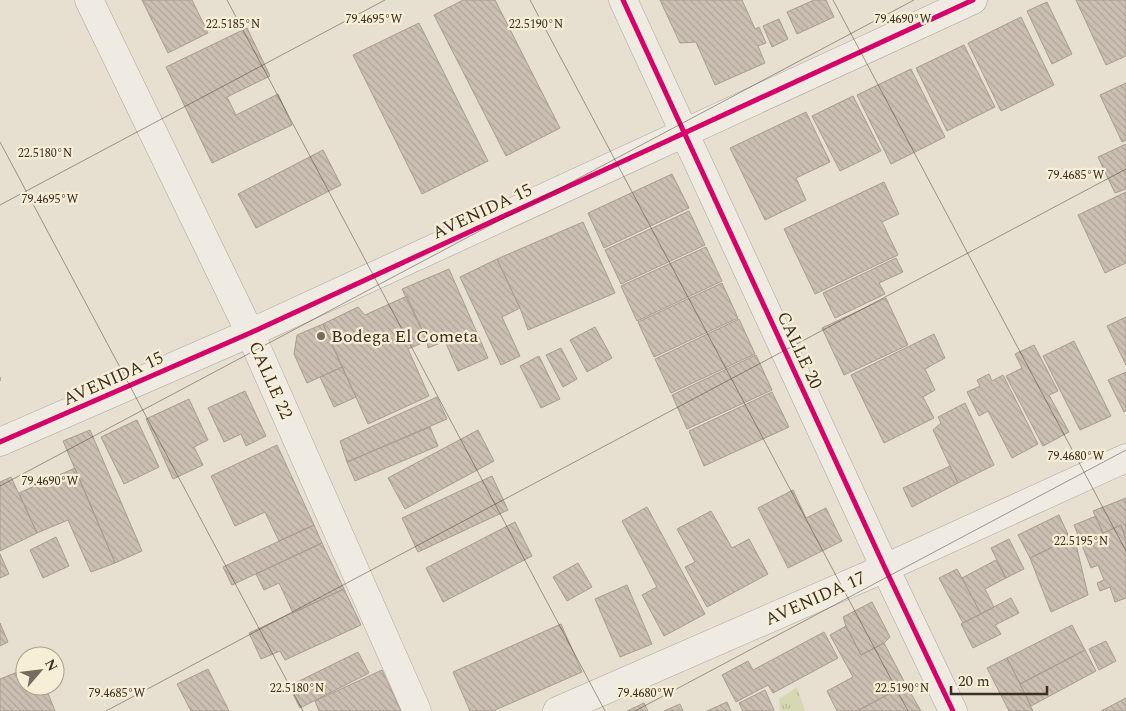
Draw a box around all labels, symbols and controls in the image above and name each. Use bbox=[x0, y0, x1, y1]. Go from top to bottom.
text: 79.4695°W bbox=[346, 10, 403, 29]
text: 79.4690°W bbox=[875, 10, 932, 29]
text: 22.5185°N bbox=[206, 15, 260, 34]
text: 22.5190°N bbox=[509, 15, 563, 34]
text: 22.5180°N bbox=[18, 144, 72, 163]
text: 79.4685°W bbox=[1048, 166, 1105, 185]
street label: AVENIDA 15 bbox=[428, 176, 537, 246]
text: 79.4695°W bbox=[22, 190, 79, 209]
street label: CALLE 20 bbox=[770, 307, 829, 393]
place label: Bodega El Cometa bbox=[331, 323, 478, 350]
marker: Bodega El Cometa bbox=[315, 330, 327, 342]
street label: CALLE 22 bbox=[241, 337, 300, 424]
street label: AVENIDA 15 bbox=[58, 344, 168, 413]
text: 79.4680°W bbox=[1048, 447, 1105, 466]
text: 79.4690°W bbox=[22, 472, 79, 491]
text: 22.5195°N bbox=[1054, 532, 1108, 551]
street label: AVENIDA 17 bbox=[760, 564, 870, 633]
north arrow bbox=[15, 646, 65, 696]
text: N bbox=[39, 655, 63, 675]
scale bar bbox=[951, 664, 1047, 696]
text: 20 m bbox=[958, 670, 990, 693]
text: 22.5180°N bbox=[270, 679, 324, 698]
text: 22.5190°N bbox=[875, 679, 929, 698]
text: 79.4685°W bbox=[89, 684, 146, 703]
text: 79.4680°W bbox=[618, 684, 675, 703]

